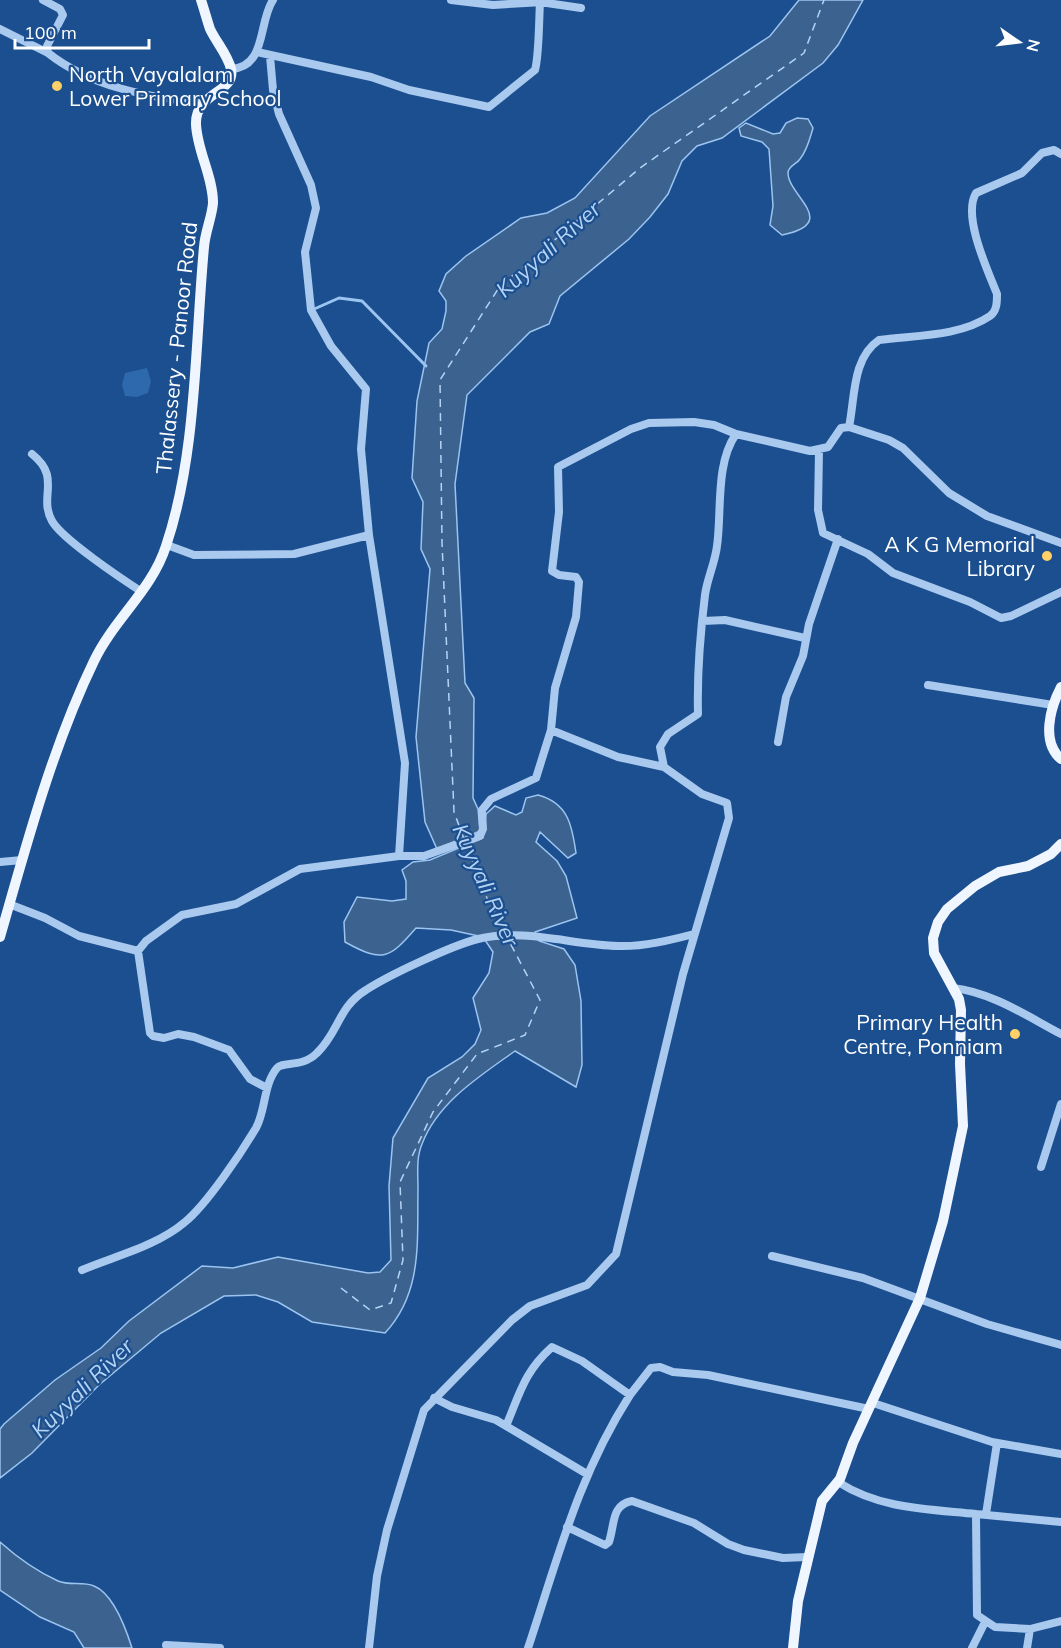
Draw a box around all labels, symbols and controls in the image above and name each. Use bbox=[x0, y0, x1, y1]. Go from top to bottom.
scale bar bbox=[15, 12, 148, 50]
north arrow bbox=[989, 12, 1049, 72]
text: 100 m bbox=[24, 21, 77, 44]
text: N bbox=[1022, 37, 1045, 54]
place label: North Vayalalam Lower Primary School bbox=[69, 61, 282, 111]
marker: North Vayalalam Lower Primary School bbox=[50, 79, 64, 93]
water label: Kuyyali River bbox=[490, 194, 607, 303]
street label: Thalassery - Panoor Road bbox=[150, 221, 202, 475]
place label: A K G Memorial Library bbox=[884, 531, 1035, 581]
marker: A K G Memorial Library bbox=[1040, 549, 1054, 563]
water label: Kuyyali River bbox=[447, 819, 526, 952]
place label: Primary Health Centre, Ponniam bbox=[843, 1009, 1003, 1059]
marker: Primary Health Centre, Ponniam bbox=[1008, 1027, 1022, 1041]
water label: Kuyyali River bbox=[25, 1332, 140, 1444]

